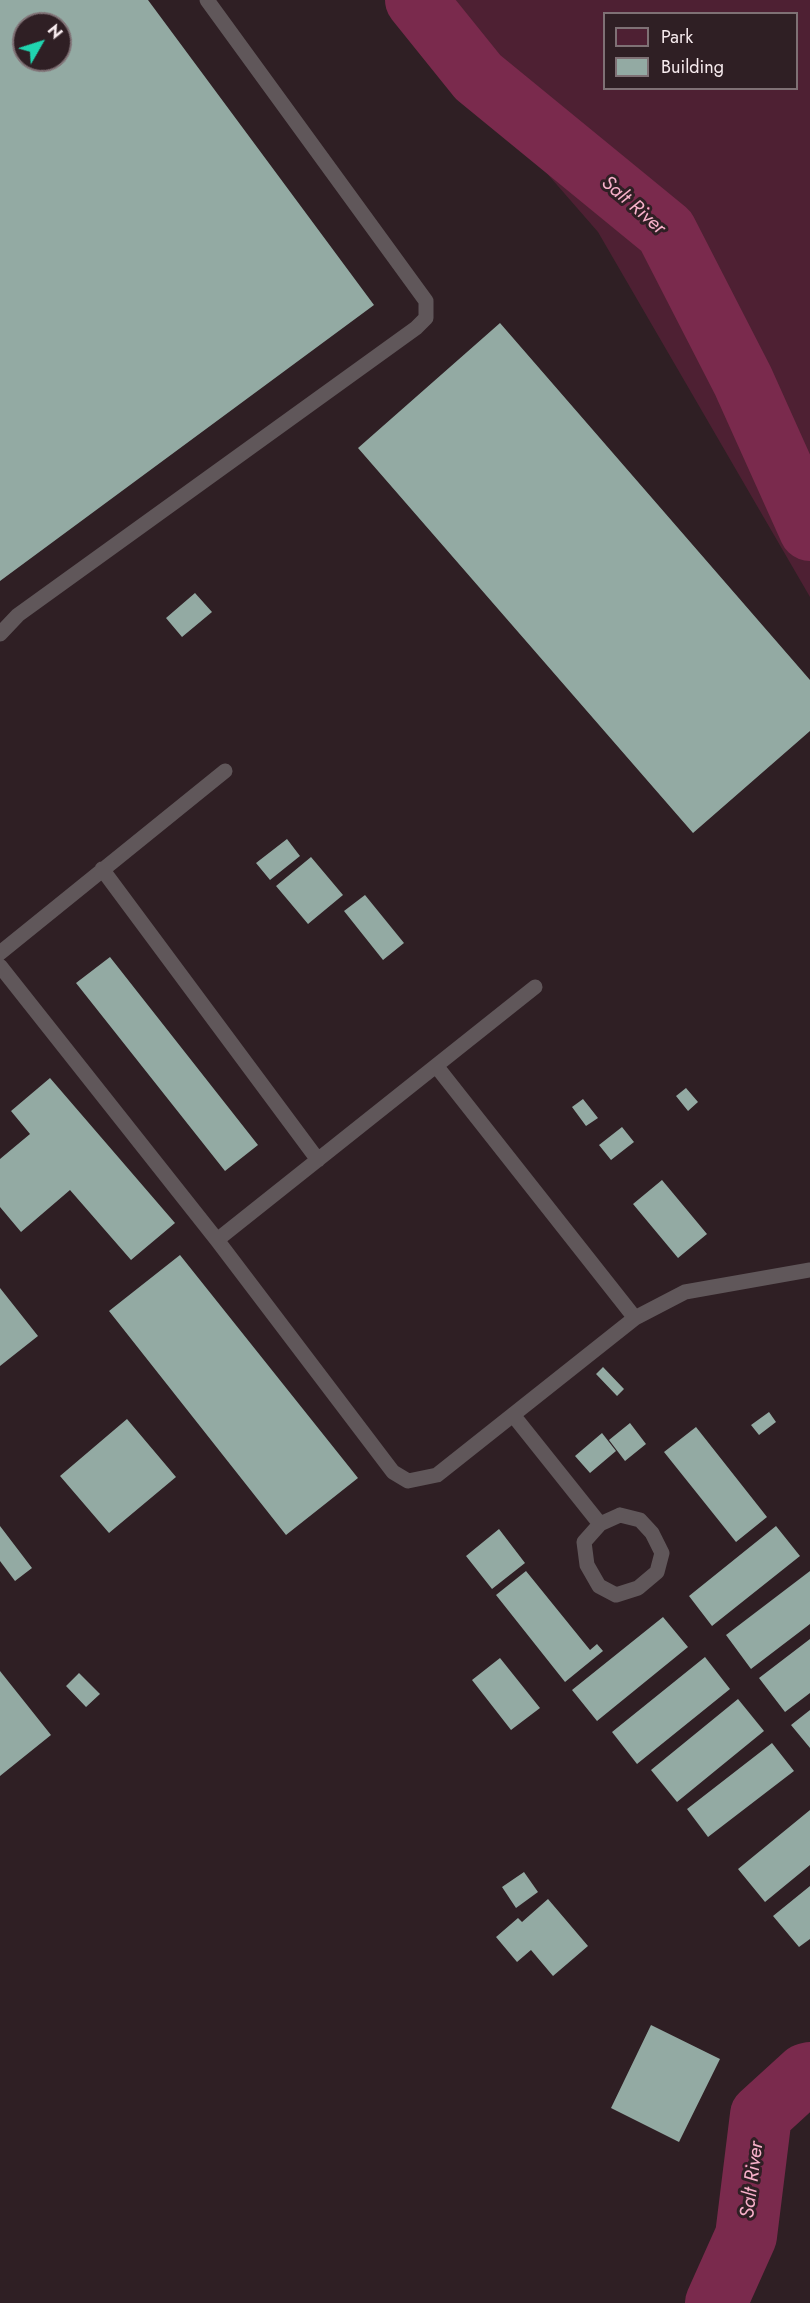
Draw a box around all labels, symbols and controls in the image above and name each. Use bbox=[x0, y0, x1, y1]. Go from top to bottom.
north arrow bbox=[12, 12, 72, 72]
legend bbox=[603, 12, 798, 90]
text: N bbox=[42, 19, 68, 44]
text: Park bbox=[661, 24, 693, 50]
text: Building bbox=[661, 54, 724, 80]
water label: Salt River bbox=[596, 171, 670, 241]
water label: Salt River bbox=[736, 2140, 770, 2220]

